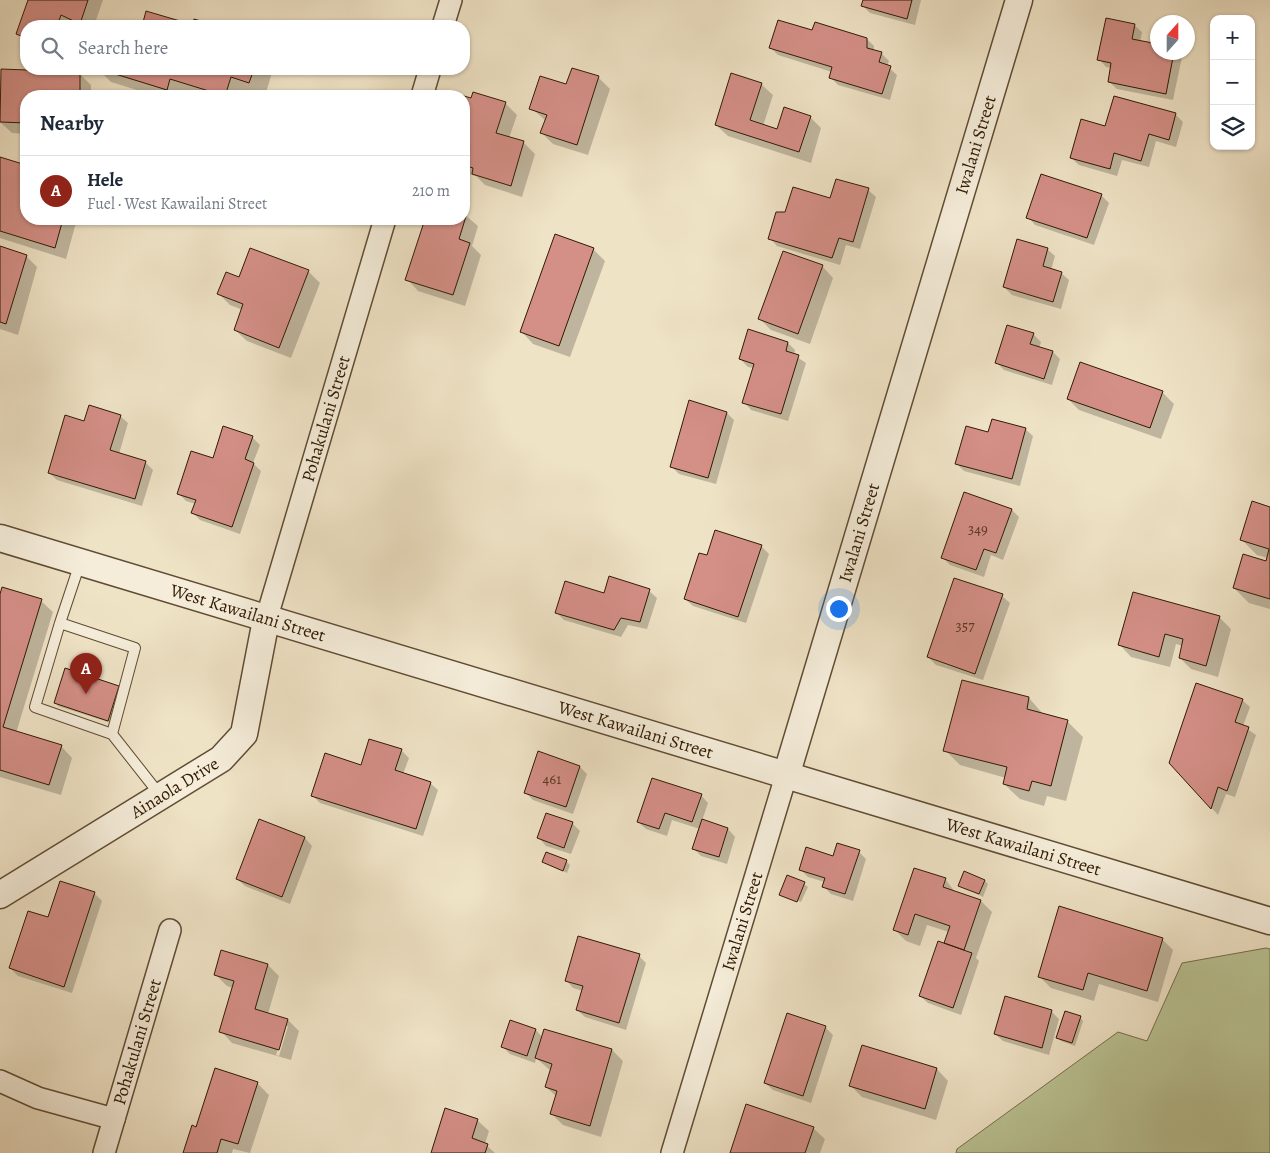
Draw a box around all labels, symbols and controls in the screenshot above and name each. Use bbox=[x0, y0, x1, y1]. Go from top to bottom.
north arrow bbox=[1150, 15, 1195, 60]
map controls bbox=[1210, 15, 1255, 150]
button: + bbox=[1210, 15, 1255, 60]
search box bbox=[20, 20, 470, 75]
icon: search bbox=[38, 34, 66, 62]
text: Search here bbox=[78, 35, 168, 61]
button: − bbox=[1210, 60, 1255, 105]
street label: Iwalani Street bbox=[949, 92, 1002, 197]
button: layers bbox=[1210, 105, 1255, 150]
text: Nearby bbox=[40, 109, 103, 137]
text: Hele bbox=[87, 167, 123, 193]
text: A bbox=[51, 180, 61, 202]
text: 210 m bbox=[412, 180, 450, 202]
text: Fuel · West Kawailani Street bbox=[87, 193, 267, 215]
street label: Pohakulani Street bbox=[296, 353, 356, 485]
street label: Iwalani Street bbox=[833, 480, 885, 585]
house number: 349 bbox=[968, 519, 988, 539]
street label: West Kawailani Street bbox=[166, 578, 329, 648]
your location bbox=[826, 596, 852, 622]
house number: 357 bbox=[956, 616, 975, 636]
pin: A bbox=[70, 653, 102, 694]
street label: West Kawailani Street bbox=[554, 695, 716, 764]
street label: Ainaola Drive bbox=[125, 751, 223, 824]
house number: 461 bbox=[543, 769, 561, 789]
street label: West Kawailani Street bbox=[942, 812, 1104, 881]
street label: Iwalani Street bbox=[716, 869, 768, 974]
street label: Pohakulani Street bbox=[107, 976, 167, 1108]

